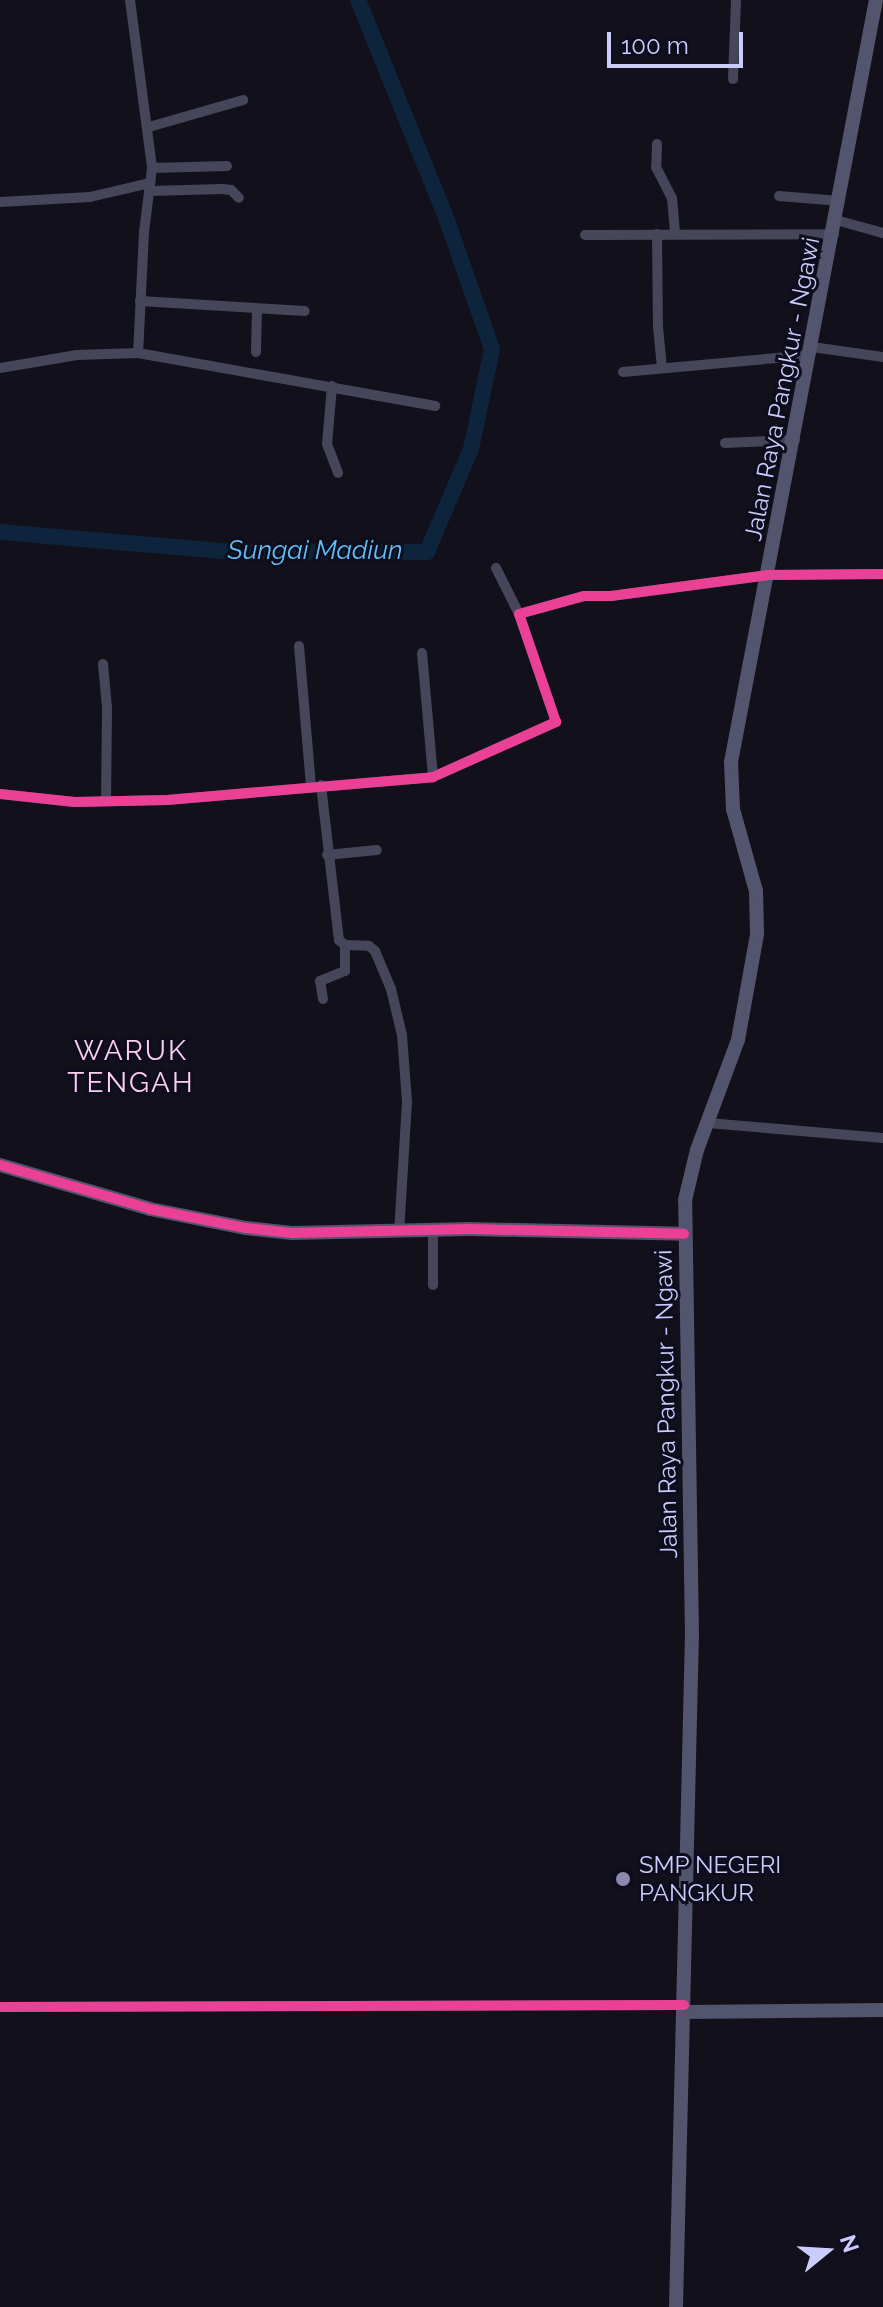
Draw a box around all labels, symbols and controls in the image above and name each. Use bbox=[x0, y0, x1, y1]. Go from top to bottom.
scale bar bbox=[611, 16, 747, 66]
text: 100 m bbox=[621, 31, 689, 60]
street label: Jalan Raya Pangkur - Ngawi bbox=[738, 234, 826, 544]
water label: Sungai Madiun bbox=[228, 535, 402, 567]
district label: WARUK TENGAH bbox=[67, 1034, 195, 1100]
street label: Jalan Raya Pangkur - Ngawi bbox=[649, 1249, 683, 1559]
place label: SMP NEGERI PANGKUR bbox=[639, 1851, 782, 1907]
marker: SMP NEGERI PANGKUR bbox=[614, 1870, 632, 1888]
north arrow bbox=[787, 2211, 867, 2291]
text: N bbox=[835, 2232, 865, 2256]

